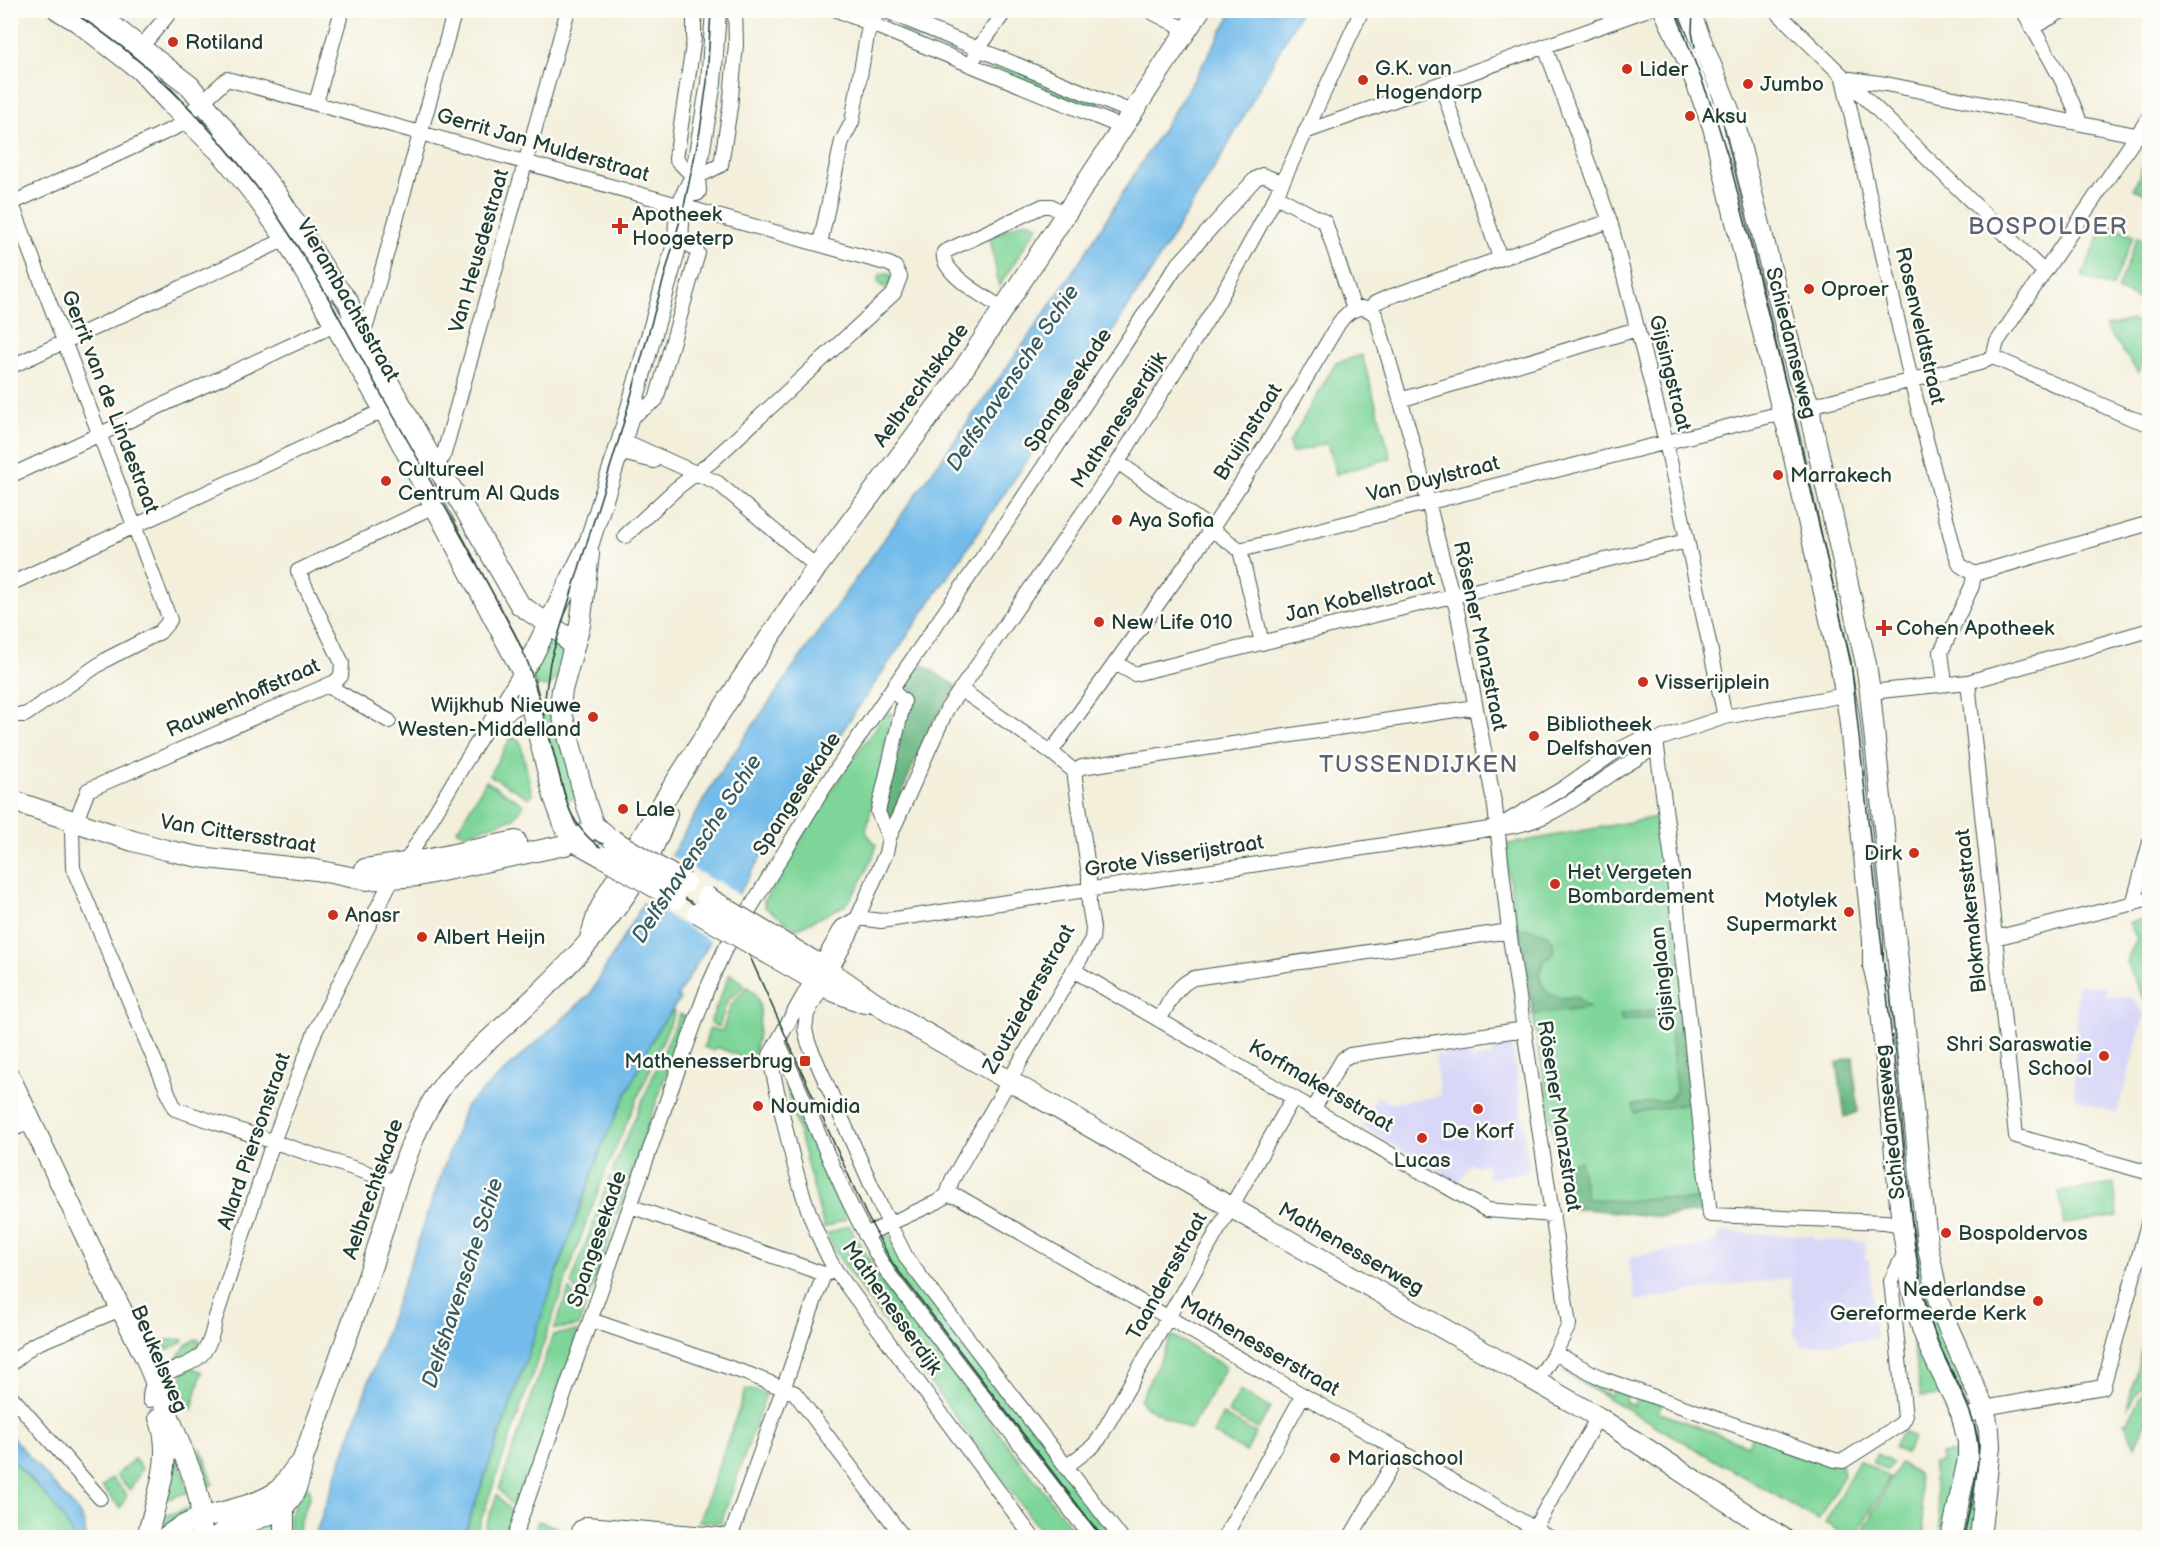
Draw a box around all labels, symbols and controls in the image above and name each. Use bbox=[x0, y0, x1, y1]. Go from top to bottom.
place label: Rotiland bbox=[185, 30, 263, 55]
marker: Rotiland bbox=[166, 35, 180, 49]
place label: G.K. van Hogendorp bbox=[1375, 56, 1482, 105]
place label: Lider bbox=[1639, 57, 1688, 82]
marker: Lider bbox=[1620, 62, 1634, 76]
place label: Jumbo bbox=[1760, 72, 1824, 97]
marker: G.K. van Hogendorp bbox=[1356, 73, 1370, 87]
marker: Jumbo bbox=[1741, 77, 1755, 91]
street label: Gerrit Jan Mulderstraat bbox=[434, 103, 653, 187]
place label: Aksu bbox=[1702, 104, 1747, 129]
marker: Aksu bbox=[1683, 109, 1697, 123]
street label: Van Heusdestraat bbox=[444, 166, 515, 336]
place label: Apotheek Hoogeterp bbox=[632, 202, 734, 251]
district label: BOSPOLDER bbox=[1968, 212, 2128, 241]
street label: Vierambachtsstraat bbox=[291, 214, 405, 387]
marker: Apotheek Hoogeterp bbox=[613, 219, 627, 233]
street label: Rosenveldtstraat bbox=[1890, 245, 1950, 408]
street label: Schiedamseweg bbox=[1760, 265, 1822, 421]
place label: Oproer bbox=[1821, 277, 1889, 302]
water label: Delfshavensche Schie bbox=[941, 279, 1086, 476]
marker: Oproer bbox=[1802, 282, 1816, 296]
street label: Gerrit van de Lindestraat bbox=[56, 287, 164, 518]
street label: Gijsingstraat bbox=[1643, 312, 1697, 434]
street label: Aelbrechtskade bbox=[868, 318, 974, 452]
street label: Spangesekade bbox=[1019, 323, 1117, 457]
street label: Mathenesserdijk bbox=[1066, 347, 1173, 493]
street label: Bruijnstraat bbox=[1208, 378, 1288, 485]
street label: Van Duylstraat bbox=[1364, 450, 1503, 508]
place label: Cultureel Centrum Al Quds bbox=[398, 457, 560, 506]
place label: Marrakech bbox=[1790, 463, 1892, 488]
marker: Marrakech bbox=[1771, 468, 1785, 482]
marker: Cultureel Centrum Al Quds bbox=[379, 474, 393, 488]
place label: Aya Sofia bbox=[1129, 508, 1214, 533]
marker: Aya Sofia bbox=[1110, 513, 1124, 527]
street label: Rösener Manzstraat bbox=[1448, 539, 1512, 734]
street label: Jan Kobellstraat bbox=[1283, 566, 1438, 628]
place label: New Life 010 bbox=[1111, 610, 1233, 635]
marker: New Life 010 bbox=[1092, 615, 1106, 629]
place label: Cohen Apotheek bbox=[1896, 616, 2055, 641]
marker: Cohen Apotheek bbox=[1877, 621, 1891, 635]
street label: Rauwenhoffstraat bbox=[162, 653, 324, 743]
place label: Visserijplein bbox=[1655, 670, 1770, 695]
marker: Visserijplein bbox=[1636, 675, 1650, 689]
place label: Wijkhub Nieuwe Westen-Middelland bbox=[398, 693, 581, 742]
marker: Wijkhub Nieuwe Westen-Middelland bbox=[586, 710, 600, 724]
place label: Bibliotheek Delfshaven bbox=[1546, 712, 1652, 761]
street label: Spangesekade bbox=[748, 727, 846, 861]
marker: Bibliotheek Delfshaven bbox=[1527, 729, 1541, 743]
water label: Delfshavensche Schie bbox=[626, 750, 768, 948]
district label: TUSSENDIJKEN bbox=[1319, 750, 1519, 779]
place label: Lale bbox=[635, 797, 675, 822]
marker: Lale bbox=[616, 802, 630, 816]
street label: Van Cittersstraat bbox=[158, 809, 318, 859]
street label: Blokmakersstraat bbox=[1950, 827, 1992, 994]
street label: Grote Visserijstraat bbox=[1083, 829, 1266, 882]
place label: Dirk bbox=[1864, 841, 1903, 866]
marker: Dirk bbox=[1907, 846, 1921, 860]
place label: Het Vergeten Bombardement bbox=[1567, 860, 1715, 909]
marker: Het Vergeten Bombardement bbox=[1548, 877, 1562, 891]
place label: Motylek Supermarkt bbox=[1726, 888, 1838, 937]
place label: Anasr bbox=[345, 903, 400, 928]
marker: Motylek Supermarkt bbox=[1842, 905, 1856, 919]
marker: Anasr bbox=[326, 908, 340, 922]
street label: Zoutziedersstraat bbox=[977, 920, 1081, 1079]
place label: Albert Heijn bbox=[434, 925, 545, 950]
street label: Gijsinglaan bbox=[1645, 925, 1681, 1033]
marker: Albert Heijn bbox=[415, 930, 429, 944]
street label: Rösener Manzstraat bbox=[1532, 1019, 1587, 1214]
place label: Shri Saraswatie School bbox=[1946, 1032, 2092, 1081]
street label: Korfmakersstraat bbox=[1244, 1034, 1398, 1138]
street label: Schiedamseweg bbox=[1869, 1043, 1911, 1201]
street label: Allard Piersonstraat bbox=[212, 1049, 296, 1233]
place label: Mathenesserbrug bbox=[624, 1049, 793, 1074]
marker: Shri Saraswatie School bbox=[2097, 1049, 2111, 1063]
marker: Mathenesserbrug bbox=[798, 1054, 812, 1068]
place label: Noumidia bbox=[770, 1094, 860, 1119]
marker: Noumidia bbox=[751, 1099, 765, 1113]
marker: De Korf bbox=[1471, 1102, 1485, 1116]
street label: Aelbrechtskade bbox=[337, 1116, 409, 1262]
place label: De Korf bbox=[1442, 1119, 1515, 1144]
marker: Lucas bbox=[1415, 1131, 1429, 1145]
place label: Lucas bbox=[1393, 1148, 1451, 1173]
street label: Spangesekade bbox=[562, 1168, 632, 1310]
water label: Delfshavensche Schie bbox=[416, 1174, 510, 1391]
street label: Mathenesserweg bbox=[1274, 1197, 1428, 1301]
street label: Taandersstraat bbox=[1121, 1207, 1213, 1344]
place label: Bospoldervos bbox=[1958, 1221, 2088, 1246]
marker: Bospoldervos bbox=[1939, 1226, 1953, 1240]
street label: Mathenesserdijk bbox=[837, 1236, 948, 1380]
place label: Nederlandse Gereformeerde Kerk bbox=[1830, 1277, 2027, 1326]
street label: Mathenesserstraat bbox=[1176, 1290, 1345, 1402]
marker: Nederlandse Gereformeerde Kerk bbox=[2031, 1294, 2045, 1308]
street label: Beukelsweg bbox=[125, 1301, 193, 1417]
place label: Mariaschool bbox=[1347, 1446, 1463, 1471]
marker: Mariaschool bbox=[1328, 1451, 1342, 1465]

